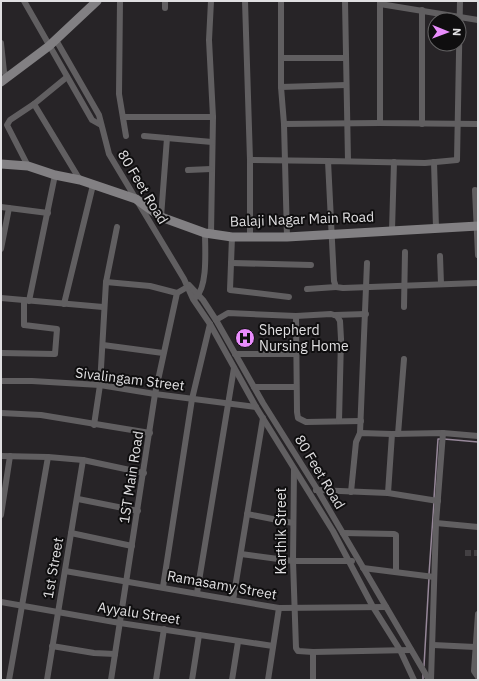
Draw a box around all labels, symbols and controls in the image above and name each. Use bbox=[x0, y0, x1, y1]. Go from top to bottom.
north arrow bbox=[427, 12, 467, 52]
text: N bbox=[450, 28, 464, 36]
street label: 80 Feet Road bbox=[114, 147, 172, 227]
street label: Balaji Nagar Main Road bbox=[229, 207, 375, 231]
place label: Shepherd Nursing Home bbox=[259, 321, 349, 355]
hospital icon: Shepherd Nursing Home bbox=[234, 327, 256, 349]
street label: Sivalingam Street bbox=[74, 363, 186, 395]
street label: 1ST Main Road bbox=[115, 429, 147, 525]
street label: 80 Feet Road bbox=[291, 432, 349, 512]
street label: Karthik Street bbox=[272, 488, 290, 574]
street label: 1st Street bbox=[39, 536, 67, 600]
street label: Ramasamy Street bbox=[166, 566, 278, 604]
street label: Ayyalu Street bbox=[96, 598, 182, 628]

